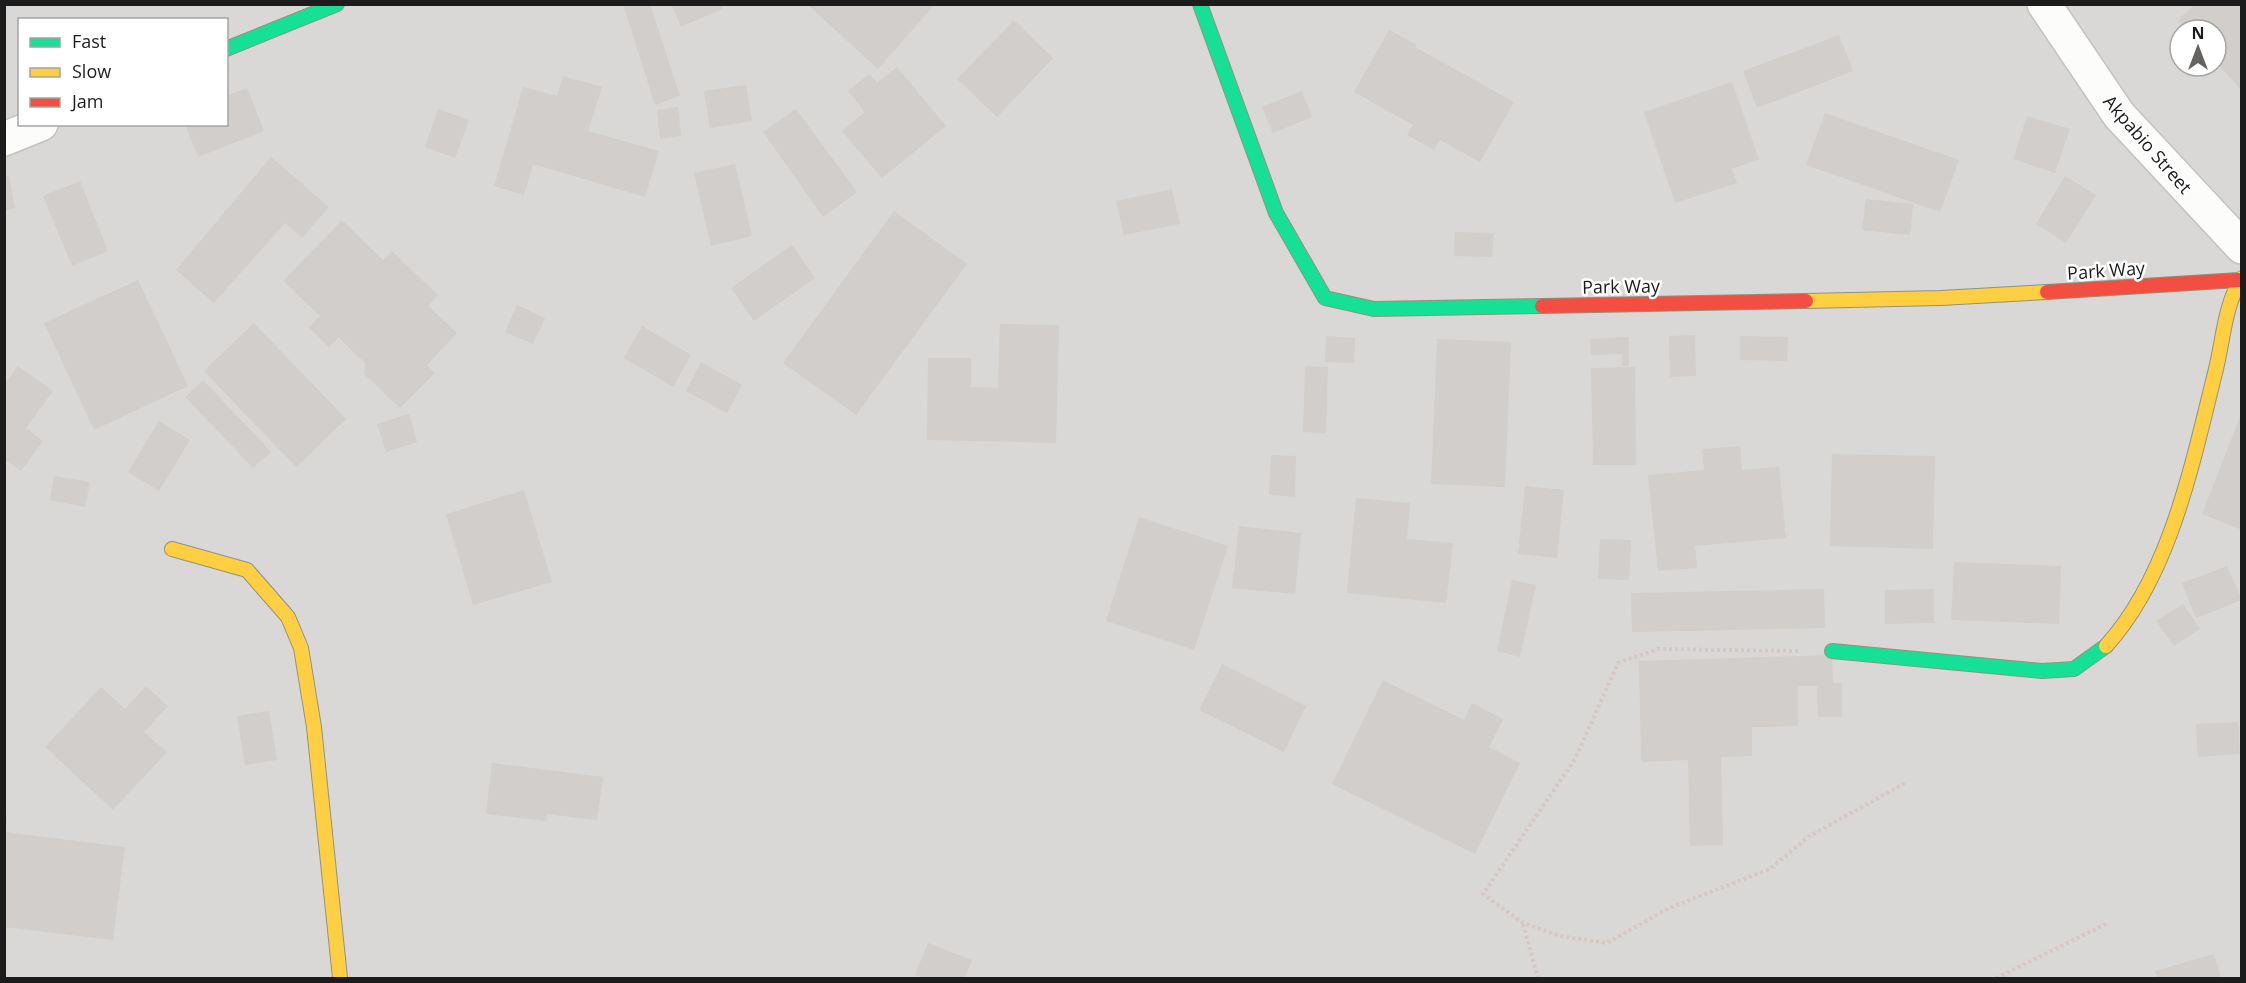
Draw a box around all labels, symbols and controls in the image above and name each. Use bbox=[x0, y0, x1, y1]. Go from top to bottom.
legend bbox=[18, 18, 228, 126]
north arrow bbox=[2168, 18, 2228, 78]
text: N bbox=[2191, 22, 2205, 44]
text: Fast bbox=[72, 29, 106, 53]
text: Slow bbox=[72, 59, 111, 83]
text: Jam bbox=[70, 89, 104, 113]
street label: Akpabio Street bbox=[2099, 90, 2197, 198]
street label: Park Way bbox=[2066, 255, 2147, 285]
street label: Park Way bbox=[1582, 273, 1661, 299]

